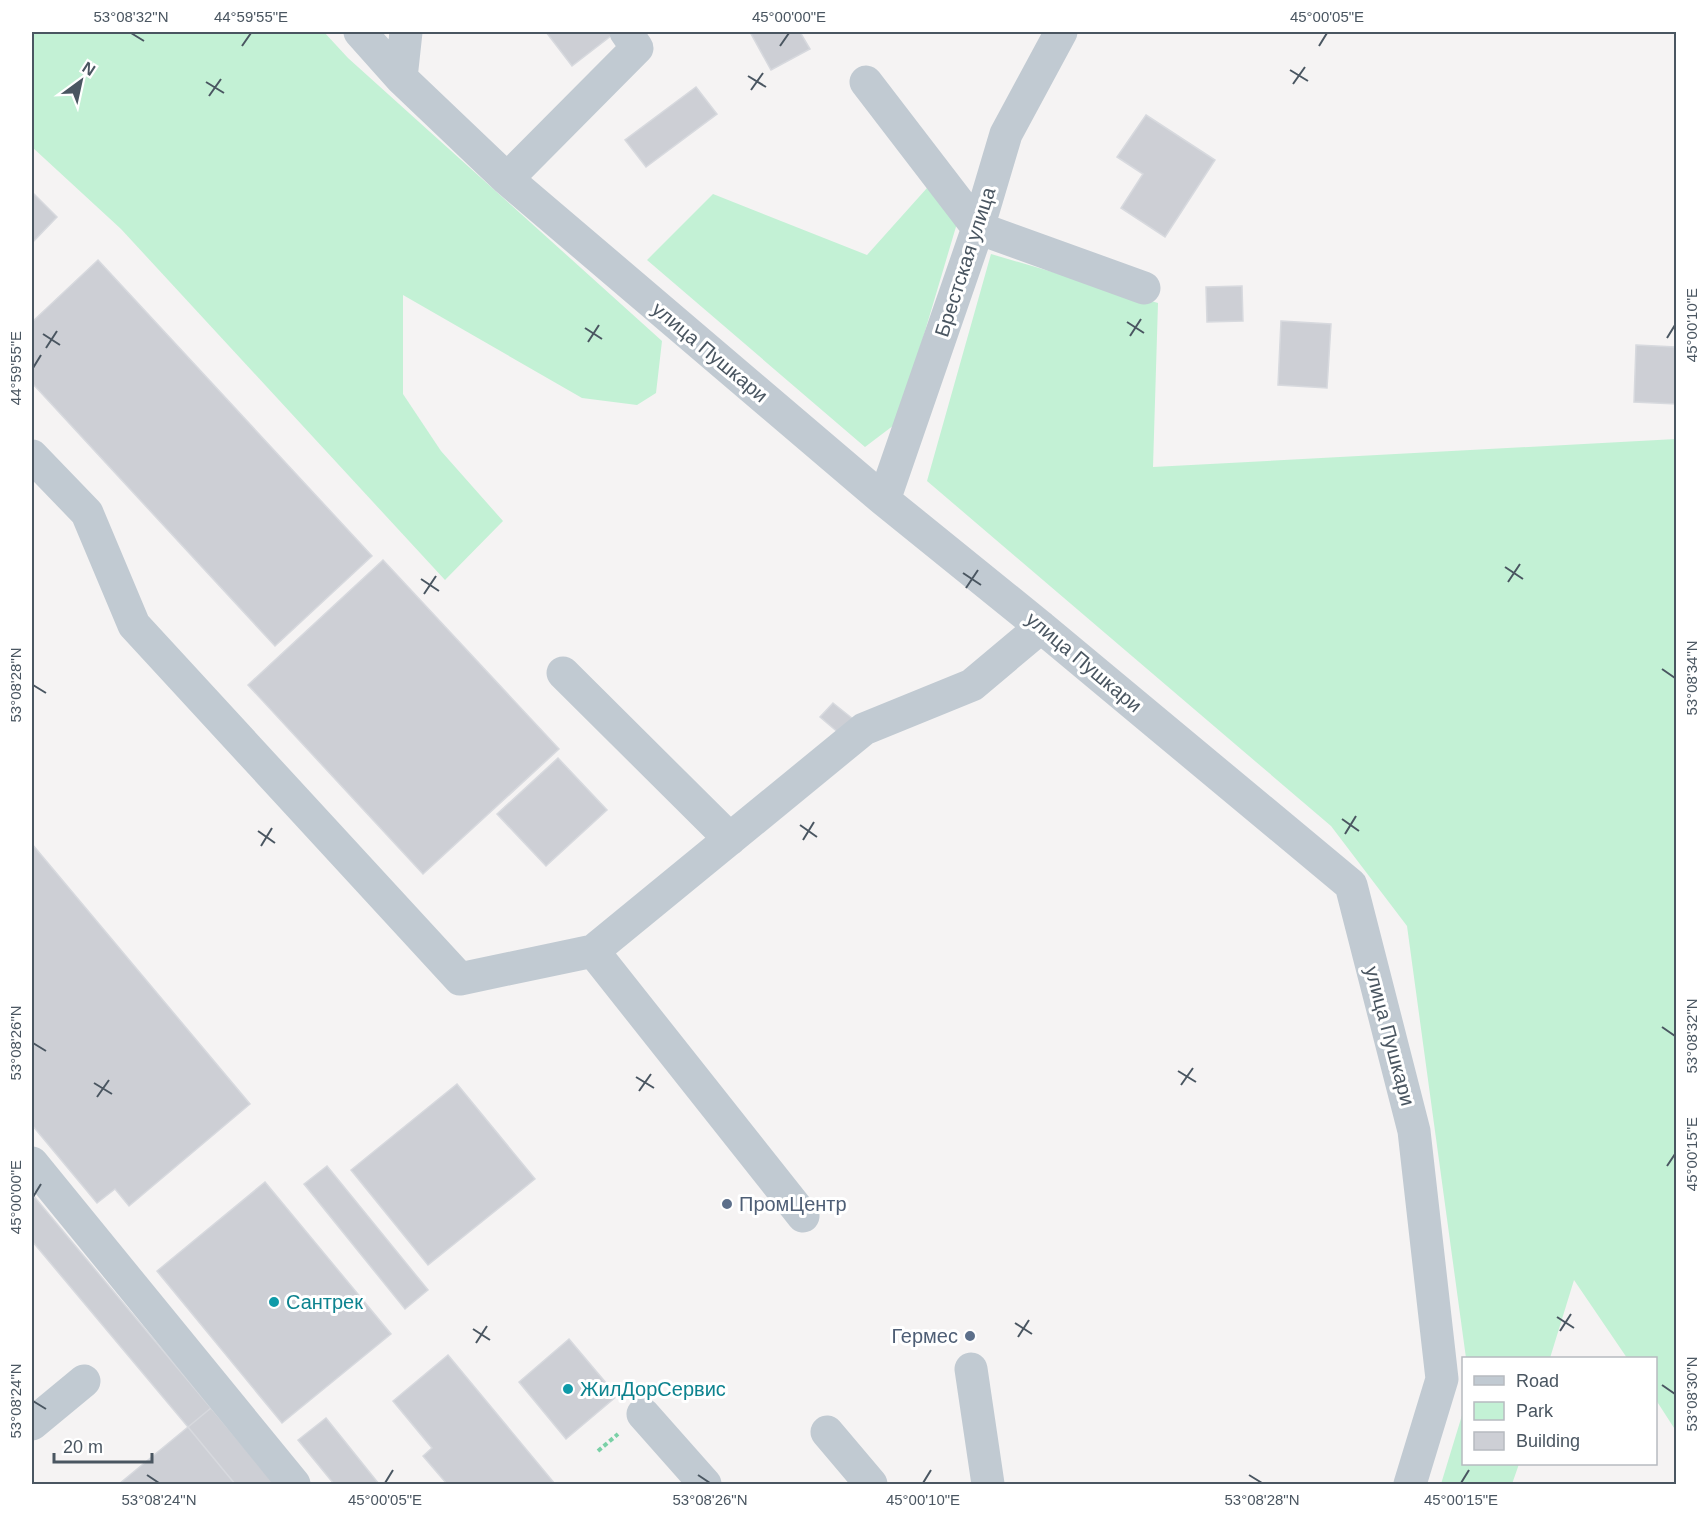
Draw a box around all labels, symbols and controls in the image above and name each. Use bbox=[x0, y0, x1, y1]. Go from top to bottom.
text: 53°08'32"N bbox=[93, 8, 169, 25]
text: 44°59'55"E bbox=[214, 8, 288, 25]
text: 45°00'00"E bbox=[752, 8, 826, 25]
text: 45°00'05"E bbox=[1290, 8, 1364, 25]
north arrow bbox=[51, 51, 111, 111]
text: N bbox=[79, 59, 98, 79]
street label: Брестская улица bbox=[930, 184, 1000, 340]
text: 45°00'10"E bbox=[1683, 288, 1700, 362]
street label: улица Пушкари bbox=[648, 297, 772, 407]
text: 44°59'55"E bbox=[7, 331, 24, 405]
street label: улица Пушкари bbox=[1022, 607, 1146, 717]
text: 53°08'34"N bbox=[1683, 640, 1700, 716]
text: 53°08'28"N bbox=[7, 647, 24, 723]
street label: улица Пушкари bbox=[1361, 964, 1419, 1108]
text: 53°08'32"N bbox=[1683, 998, 1700, 1074]
text: 53°08'26"N bbox=[7, 1005, 24, 1081]
text: 45°00'15"E bbox=[1683, 1117, 1700, 1191]
text: 45°00'00"E bbox=[7, 1160, 24, 1234]
place label: ПромЦентр bbox=[739, 1193, 847, 1215]
marker: ПромЦентр bbox=[720, 1197, 734, 1211]
place label: Сантрек bbox=[286, 1291, 363, 1313]
marker: Сантрек bbox=[267, 1295, 281, 1309]
place label: Гермес bbox=[891, 1325, 958, 1347]
marker: Гермес bbox=[963, 1329, 977, 1343]
text: 53°08'30"N bbox=[1683, 1356, 1700, 1432]
legend bbox=[1462, 1357, 1657, 1465]
text: 53°08'24"N bbox=[7, 1363, 24, 1439]
text: Road bbox=[1516, 1371, 1559, 1391]
place label: ЖилДорСервис bbox=[580, 1378, 726, 1400]
marker: ЖилДорСервис bbox=[561, 1382, 575, 1396]
text: Park bbox=[1516, 1401, 1554, 1421]
scale bar bbox=[54, 1426, 152, 1464]
text: Building bbox=[1516, 1431, 1580, 1451]
text: 20 m bbox=[63, 1437, 103, 1457]
text: 53°08'24"N bbox=[121, 1491, 197, 1508]
text: 45°00'05"E bbox=[348, 1491, 422, 1508]
text: 53°08'26"N bbox=[672, 1491, 748, 1508]
text: 45°00'10"E bbox=[886, 1491, 960, 1508]
text: 53°08'28"N bbox=[1224, 1491, 1300, 1508]
text: 45°00'15"E bbox=[1424, 1491, 1498, 1508]

